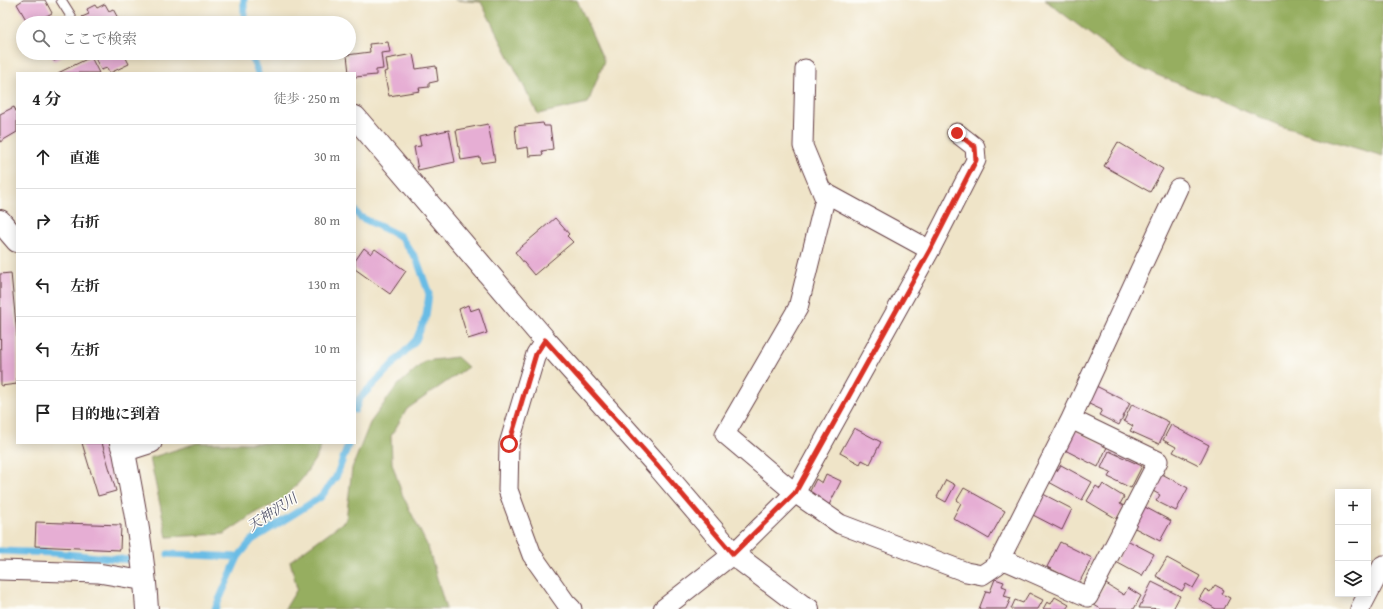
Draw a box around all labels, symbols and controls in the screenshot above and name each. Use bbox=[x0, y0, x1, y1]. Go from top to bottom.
search box bbox=[16, 16, 356, 60]
icon: search bbox=[30, 27, 52, 49]
text: ここで検索 bbox=[62, 28, 137, 49]
text: 4 分 bbox=[32, 86, 62, 111]
text: 徒歩 · 250 m bbox=[274, 89, 340, 108]
route end bbox=[948, 124, 966, 142]
icon: ahead bbox=[32, 146, 54, 168]
text: 直進 bbox=[70, 147, 100, 168]
text: 30 m bbox=[314, 147, 340, 166]
icon: right bbox=[32, 210, 54, 232]
text: 右折 bbox=[70, 211, 100, 232]
text: 80 m bbox=[314, 211, 340, 230]
icon: left bbox=[32, 274, 54, 296]
text: 左折 bbox=[70, 275, 100, 296]
text: 130 m bbox=[308, 275, 340, 294]
icon: left bbox=[32, 338, 54, 360]
text: 左折 bbox=[70, 339, 100, 360]
text: 10 m bbox=[314, 339, 340, 358]
icon: arrive bbox=[32, 402, 54, 424]
text: 目的地に到着 bbox=[70, 403, 160, 424]
route start bbox=[500, 435, 518, 453]
water label: 天神沢川 bbox=[243, 487, 303, 536]
map controls bbox=[1335, 489, 1371, 597]
button: + bbox=[1335, 489, 1371, 525]
button: − bbox=[1335, 525, 1371, 561]
button: layers bbox=[1335, 561, 1371, 597]

